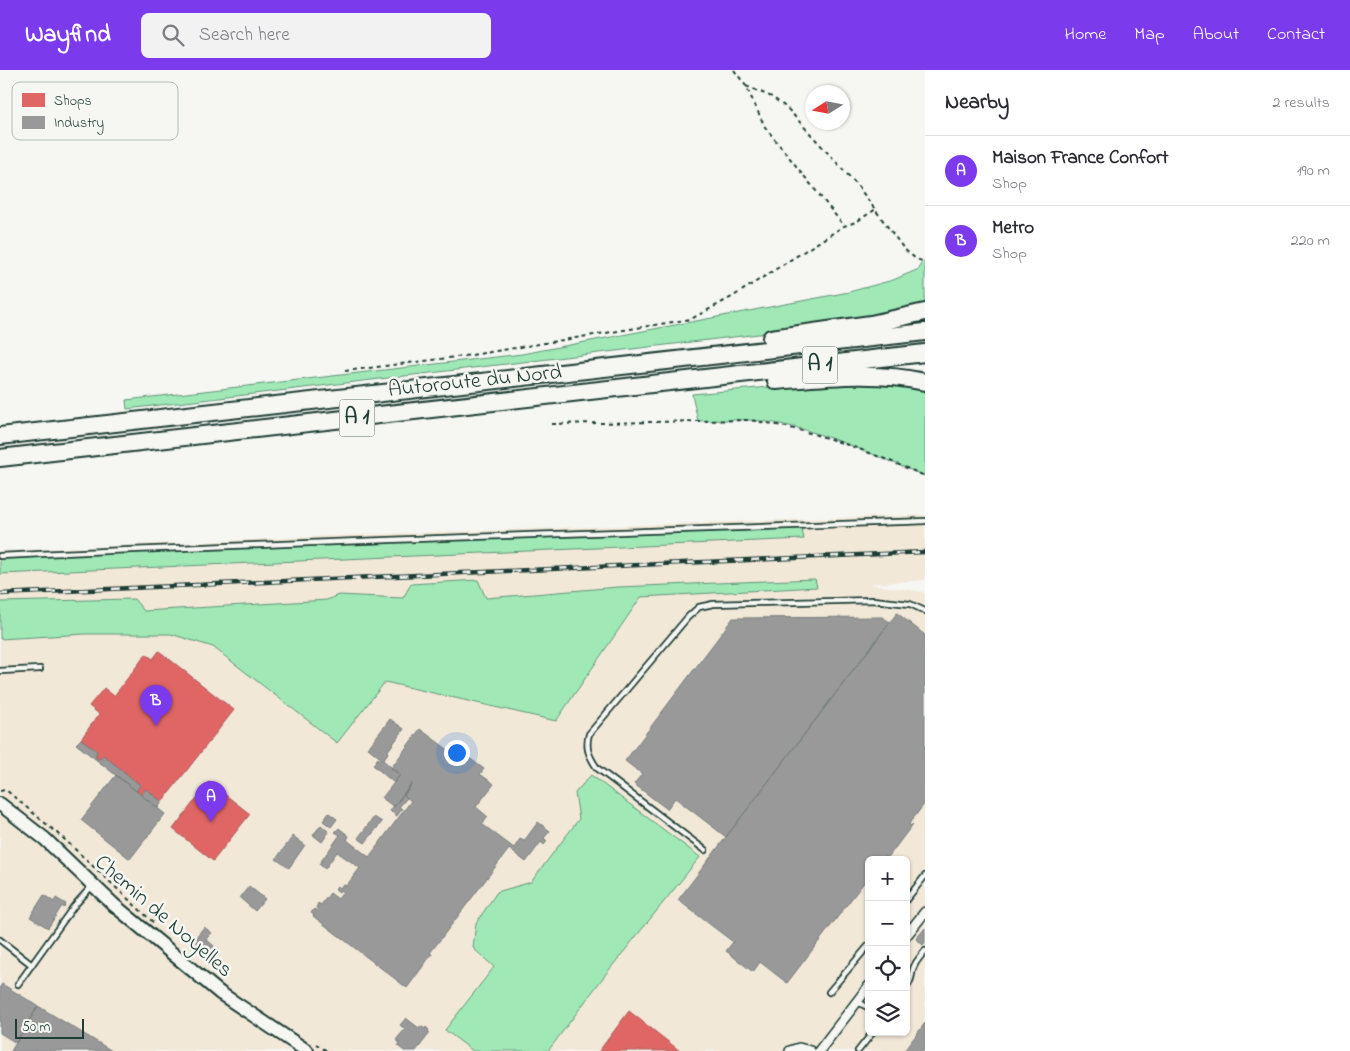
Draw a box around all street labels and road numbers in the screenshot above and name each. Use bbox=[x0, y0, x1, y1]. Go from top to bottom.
road number: A 1 bbox=[802, 346, 838, 384]
street label: Autoroute du Nord bbox=[387, 357, 563, 407]
road number: A 1 bbox=[340, 399, 374, 436]
street label: Chemin de Noyelles bbox=[86, 848, 239, 987]

